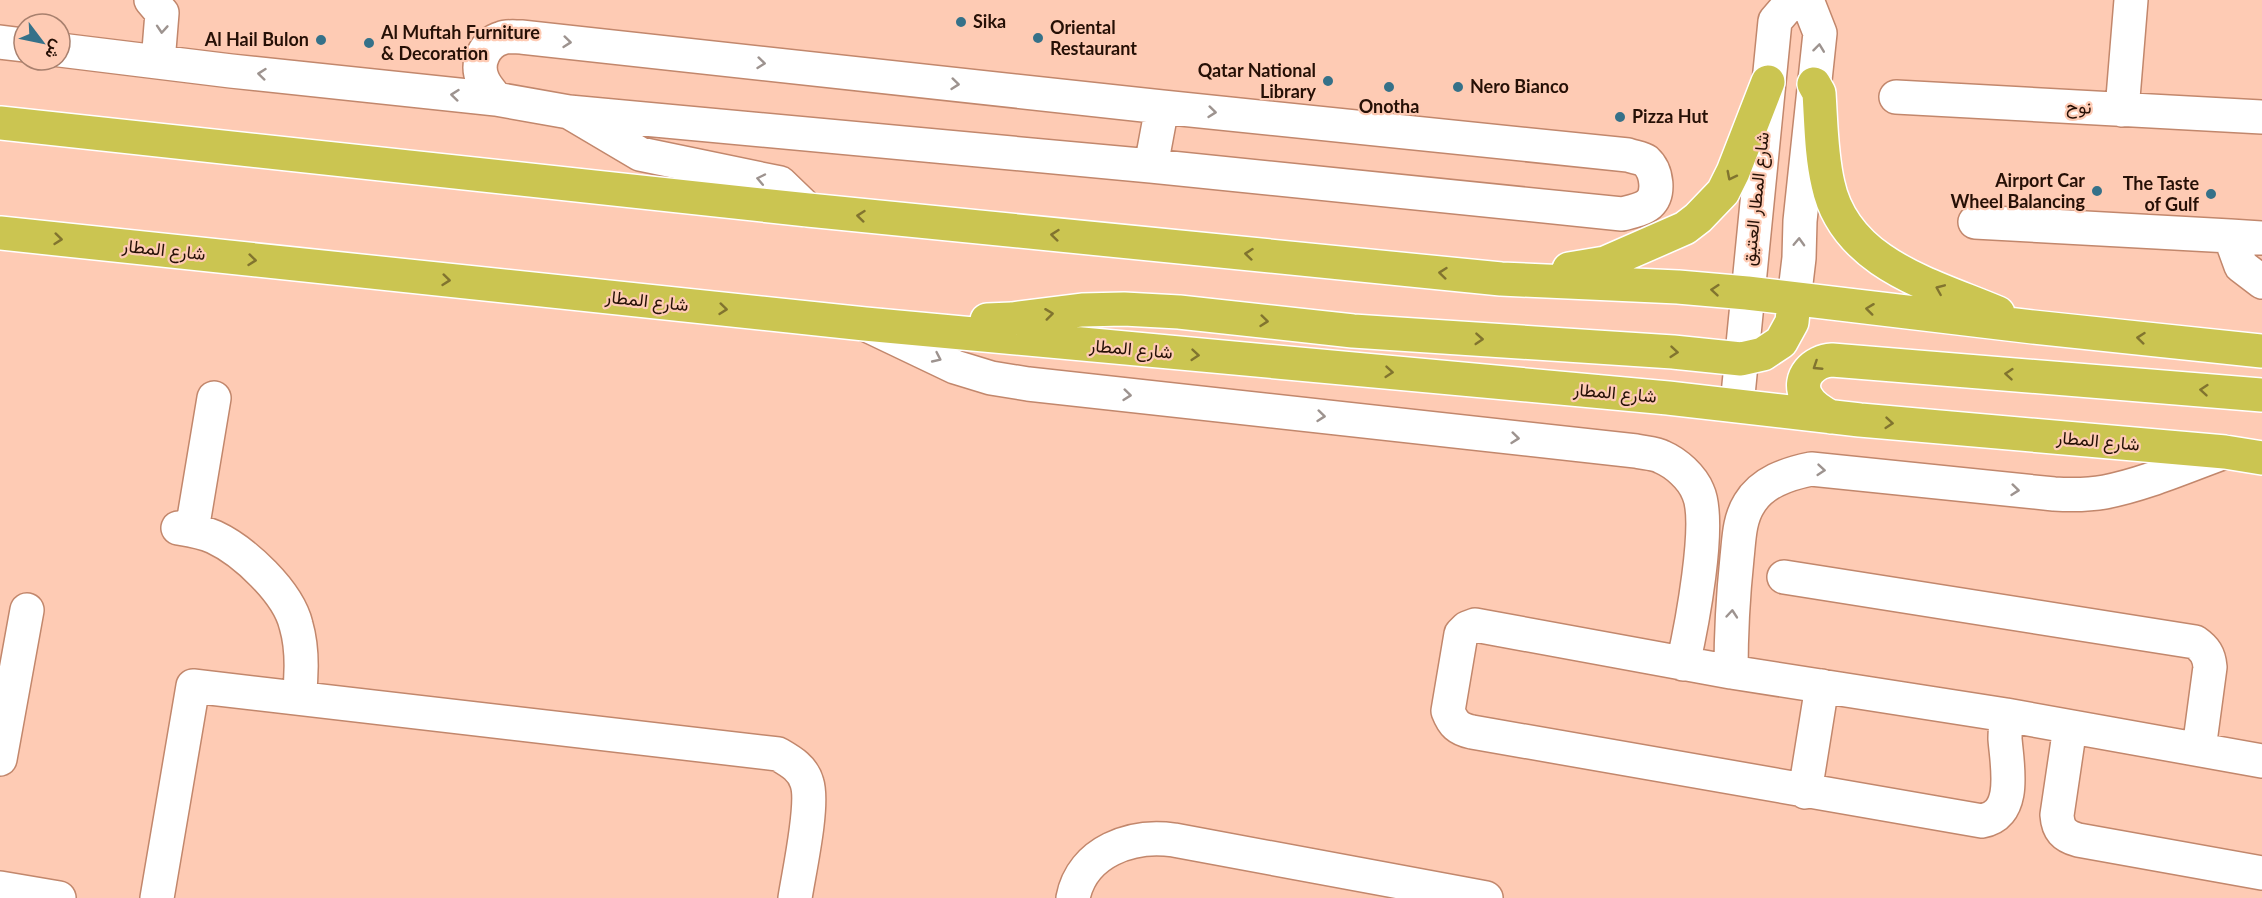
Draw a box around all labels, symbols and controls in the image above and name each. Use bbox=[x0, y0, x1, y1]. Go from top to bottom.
place label: Sika bbox=[973, 10, 1006, 32]
north arrow bbox=[12, 12, 72, 72]
marker: Sika bbox=[954, 15, 968, 29]
place label: Oriental Restaurant bbox=[1050, 16, 1137, 59]
place label: Al Muftah Furniture & Decoration bbox=[380, 21, 540, 64]
one-way arrow bbox=[155, 25, 168, 34]
place label: Al Hail Bulon bbox=[204, 28, 309, 50]
marker: Oriental Restaurant bbox=[1031, 31, 1045, 45]
marker: Al Hail Bulon bbox=[314, 33, 328, 47]
one-way arrow bbox=[563, 35, 572, 48]
text: ش bbox=[41, 36, 68, 63]
marker: Al Muftah Furniture & Decoration bbox=[362, 36, 376, 50]
one-way arrow bbox=[1812, 43, 1824, 52]
one-way arrow bbox=[757, 56, 766, 69]
place label: Qatar National Library bbox=[1198, 59, 1316, 102]
one-way arrow bbox=[257, 69, 266, 81]
marker: Qatar National Library bbox=[1321, 74, 1335, 88]
place label: Nero Bianco bbox=[1470, 75, 1569, 97]
one-way arrow bbox=[951, 77, 960, 90]
marker: Onotha bbox=[1382, 80, 1396, 94]
marker: Nero Bianco bbox=[1451, 80, 1465, 94]
one-way arrow bbox=[451, 89, 460, 102]
street label: نوح bbox=[2066, 94, 2092, 120]
place label: Onotha bbox=[1359, 95, 1419, 117]
one-way arrow bbox=[1207, 105, 1216, 118]
place label: Pizza Hut bbox=[1632, 105, 1709, 127]
marker: Pizza Hut bbox=[1613, 110, 1627, 124]
street label: شارع المطار العتيق bbox=[1737, 131, 1775, 267]
one-way arrow bbox=[1727, 169, 1739, 180]
place label: Airport Car Wheel Balancing bbox=[1950, 169, 2085, 212]
place label: The Taste of Gulf bbox=[2123, 172, 2200, 215]
one-way arrow bbox=[756, 173, 766, 186]
marker: Airport Car Wheel Balancing bbox=[2090, 184, 2104, 198]
marker: The Taste of Gulf bbox=[2204, 187, 2218, 201]
one-way arrow bbox=[856, 210, 865, 222]
one-way arrow bbox=[1050, 229, 1059, 242]
one-way arrow bbox=[54, 232, 63, 245]
street label: شارع المطار bbox=[120, 234, 207, 266]
one-way arrow bbox=[1793, 237, 1806, 246]
one-way arrow bbox=[1244, 248, 1253, 261]
one-way arrow bbox=[248, 253, 257, 265]
one-way arrow bbox=[1438, 267, 1448, 280]
one-way arrow bbox=[441, 273, 451, 286]
one-way arrow bbox=[1711, 284, 1720, 297]
one-way arrow bbox=[1935, 284, 1946, 296]
street label: شارع المطار bbox=[603, 285, 690, 317]
one-way arrow bbox=[719, 302, 728, 315]
one-way arrow bbox=[1866, 303, 1875, 315]
one-way arrow bbox=[1044, 308, 1054, 321]
one-way arrow bbox=[1260, 314, 1269, 327]
one-way arrow bbox=[1475, 332, 1484, 345]
street label: شارع المطار bbox=[1087, 333, 1174, 365]
one-way arrow bbox=[2137, 333, 2146, 345]
one-way arrow bbox=[1669, 345, 1679, 358]
one-way arrow bbox=[1190, 348, 1200, 361]
one-way arrow bbox=[930, 351, 941, 363]
one-way arrow bbox=[1813, 359, 1824, 370]
one-way arrow bbox=[1385, 365, 1394, 378]
one-way arrow bbox=[2005, 368, 2014, 381]
street label: شارع المطار bbox=[1571, 377, 1658, 409]
one-way arrow bbox=[2199, 384, 2208, 397]
one-way arrow bbox=[1122, 388, 1132, 401]
one-way arrow bbox=[1316, 410, 1325, 422]
one-way arrow bbox=[1885, 416, 1894, 429]
street label: شارع المطار bbox=[2054, 425, 2141, 457]
one-way arrow bbox=[1510, 431, 1519, 444]
one-way arrow bbox=[1816, 463, 1825, 476]
one-way arrow bbox=[2010, 483, 2019, 496]
one-way arrow bbox=[1725, 609, 1738, 618]

